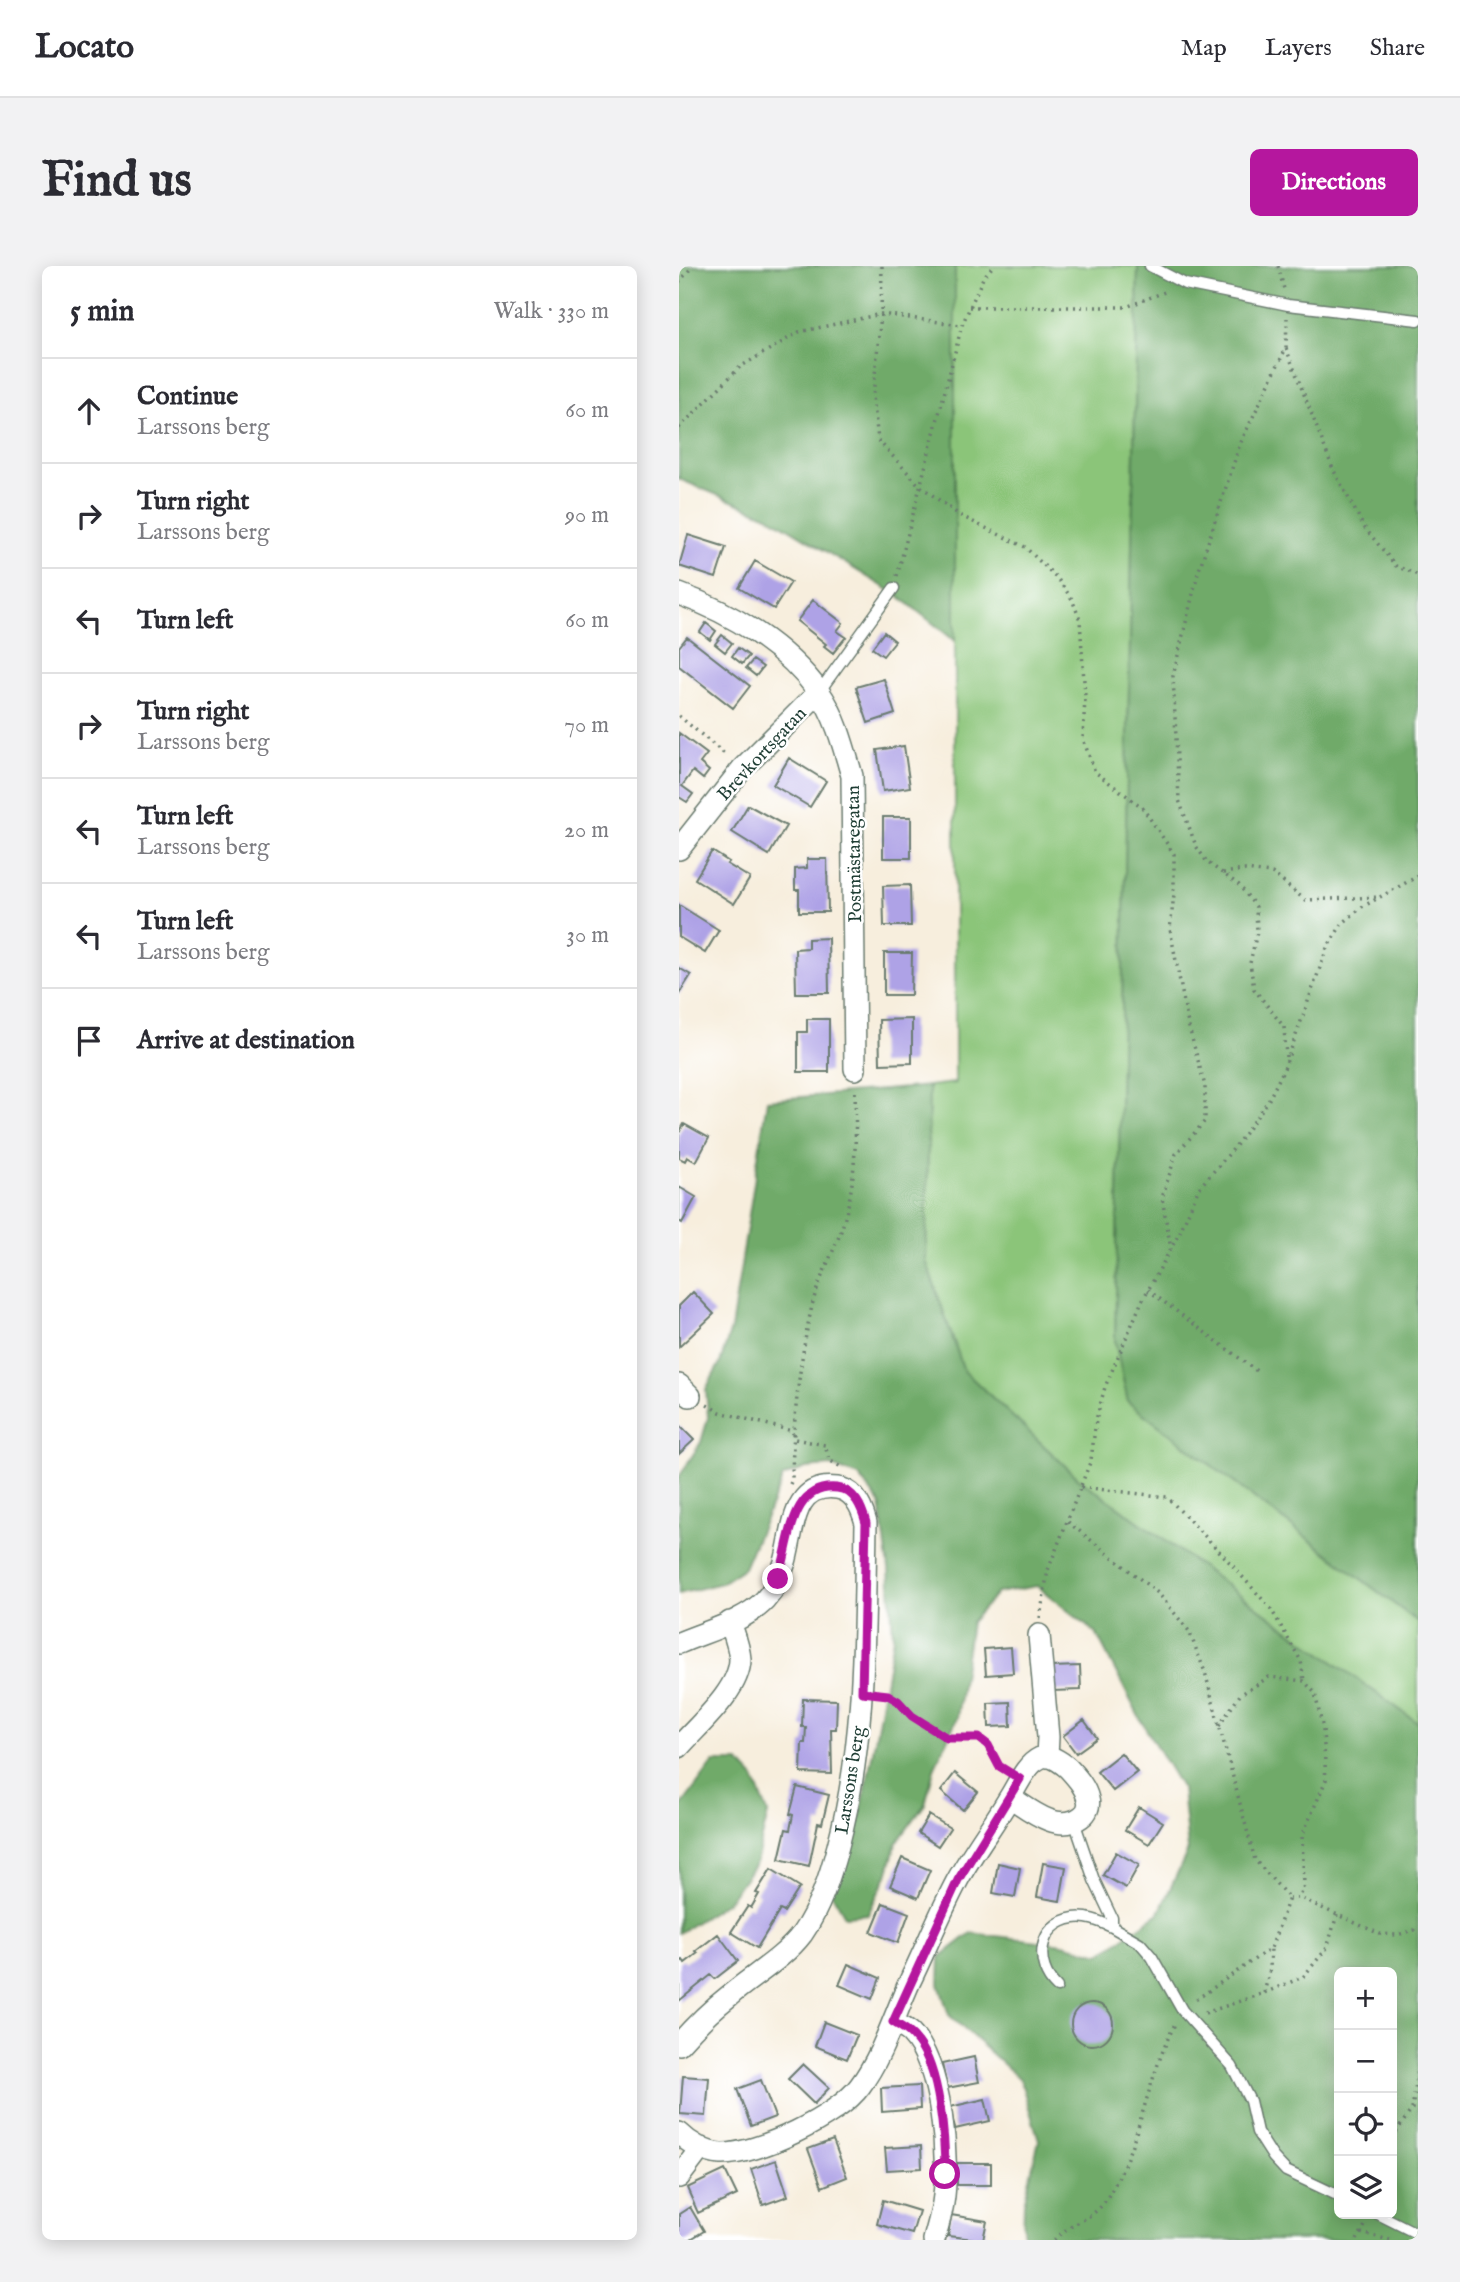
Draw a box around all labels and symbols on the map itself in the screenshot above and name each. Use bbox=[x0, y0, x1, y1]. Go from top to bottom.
street label: Brevkortsgatan bbox=[713, 702, 812, 807]
street label: Postmästaregatan bbox=[842, 785, 868, 923]
route end bbox=[762, 1563, 793, 1594]
street label: Larssons berg bbox=[831, 1724, 871, 1836]
route start bbox=[929, 2158, 960, 2189]

